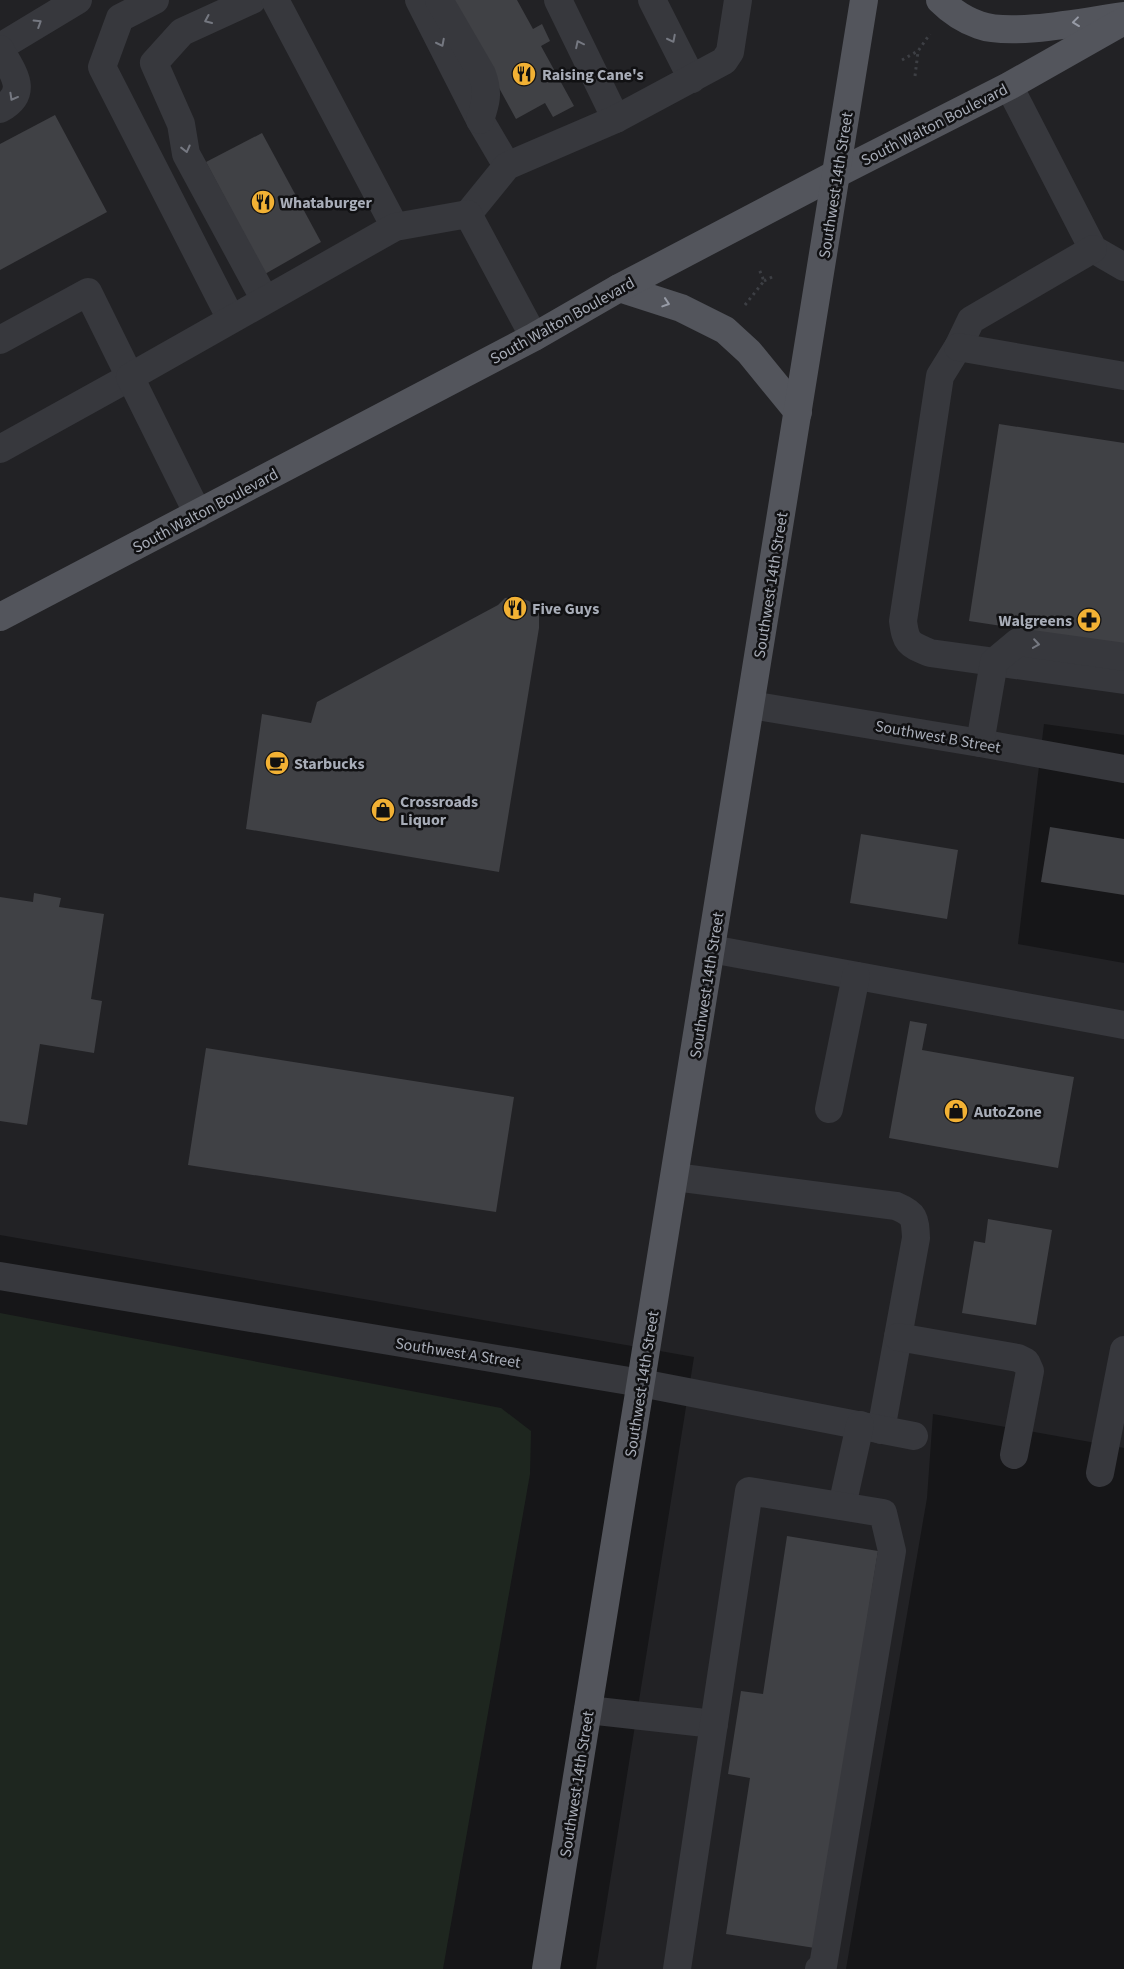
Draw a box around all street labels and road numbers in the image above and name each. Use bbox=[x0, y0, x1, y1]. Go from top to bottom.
street label: South Walton Boulevard bbox=[857, 78, 1012, 171]
street label: Southwest 14th Street bbox=[814, 110, 858, 260]
street label: South Walton Boulevard bbox=[486, 272, 639, 370]
street label: South Walton Boulevard bbox=[129, 463, 282, 559]
street label: Southwest 14th Street bbox=[749, 510, 793, 660]
street label: Southwest B Street bbox=[873, 715, 1003, 759]
street label: Southwest 14th Street bbox=[685, 910, 729, 1060]
street label: Southwest 14th Street bbox=[620, 1309, 664, 1459]
street label: Southwest A Street bbox=[394, 1332, 523, 1374]
street label: Southwest 14th Street bbox=[555, 1709, 599, 1859]

